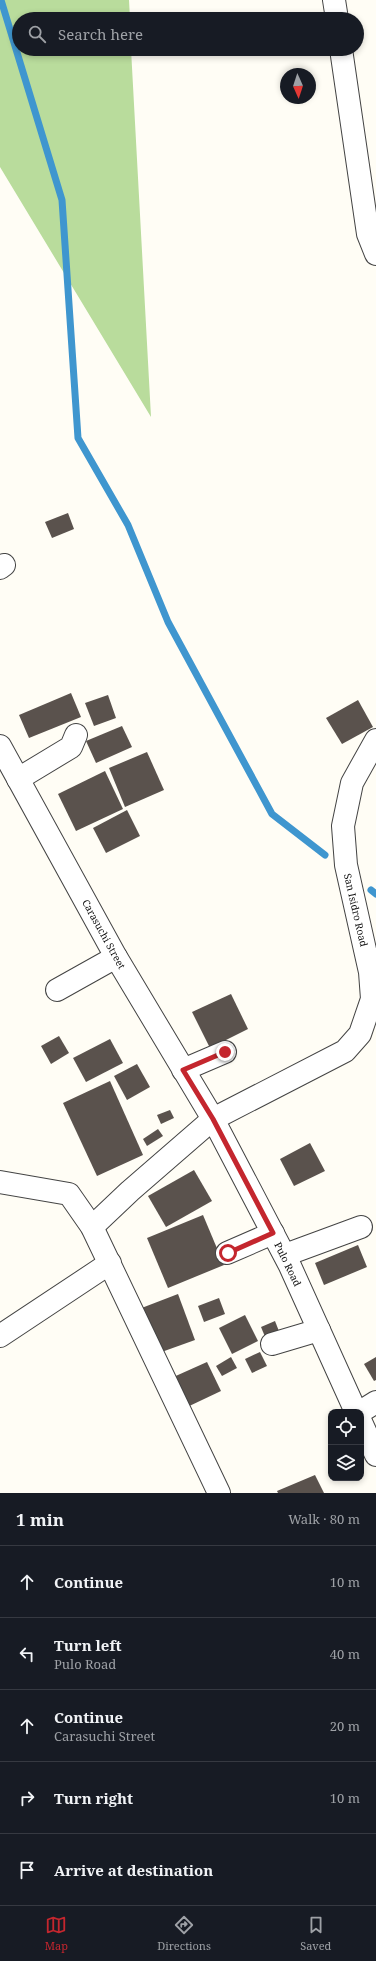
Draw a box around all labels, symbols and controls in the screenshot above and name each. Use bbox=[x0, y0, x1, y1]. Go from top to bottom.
search box bbox=[12, 12, 364, 56]
icon: search bbox=[26, 23, 48, 45]
text: Search here bbox=[58, 24, 143, 44]
north arrow bbox=[280, 68, 316, 104]
street label: San Isidro Road bbox=[341, 872, 371, 948]
street label: Carasuchi Street bbox=[79, 897, 129, 972]
route end bbox=[216, 1043, 234, 1061]
street label: Pulo Road bbox=[271, 1239, 305, 1289]
route start bbox=[219, 1244, 237, 1262]
map controls bbox=[328, 1409, 364, 1481]
button: locate bbox=[328, 1409, 364, 1445]
button: layers bbox=[328, 1445, 364, 1481]
text: 1 min bbox=[16, 1508, 64, 1531]
text: Walk · 80 m bbox=[288, 1510, 360, 1528]
icon: ahead bbox=[16, 1571, 38, 1593]
text: Continue bbox=[54, 1572, 123, 1592]
text: 10 m bbox=[330, 1573, 360, 1591]
text: Turn left bbox=[54, 1635, 122, 1655]
icon: left bbox=[16, 1643, 38, 1665]
text: 40 m bbox=[330, 1645, 360, 1663]
text: Pulo Road bbox=[54, 1655, 116, 1673]
text: Continue bbox=[54, 1707, 123, 1727]
icon: ahead bbox=[16, 1715, 38, 1737]
text: 20 m bbox=[330, 1717, 360, 1735]
text: Carasuchi Street bbox=[54, 1727, 155, 1745]
icon: right bbox=[16, 1787, 38, 1809]
text: Turn right bbox=[54, 1788, 133, 1808]
text: 10 m bbox=[330, 1789, 360, 1807]
icon: arrive bbox=[16, 1859, 38, 1881]
text: Arrive at destination bbox=[54, 1860, 213, 1880]
tab: Map bbox=[45, 1914, 68, 1953]
tab: Directions bbox=[157, 1914, 211, 1953]
tab: Saved bbox=[300, 1914, 331, 1953]

